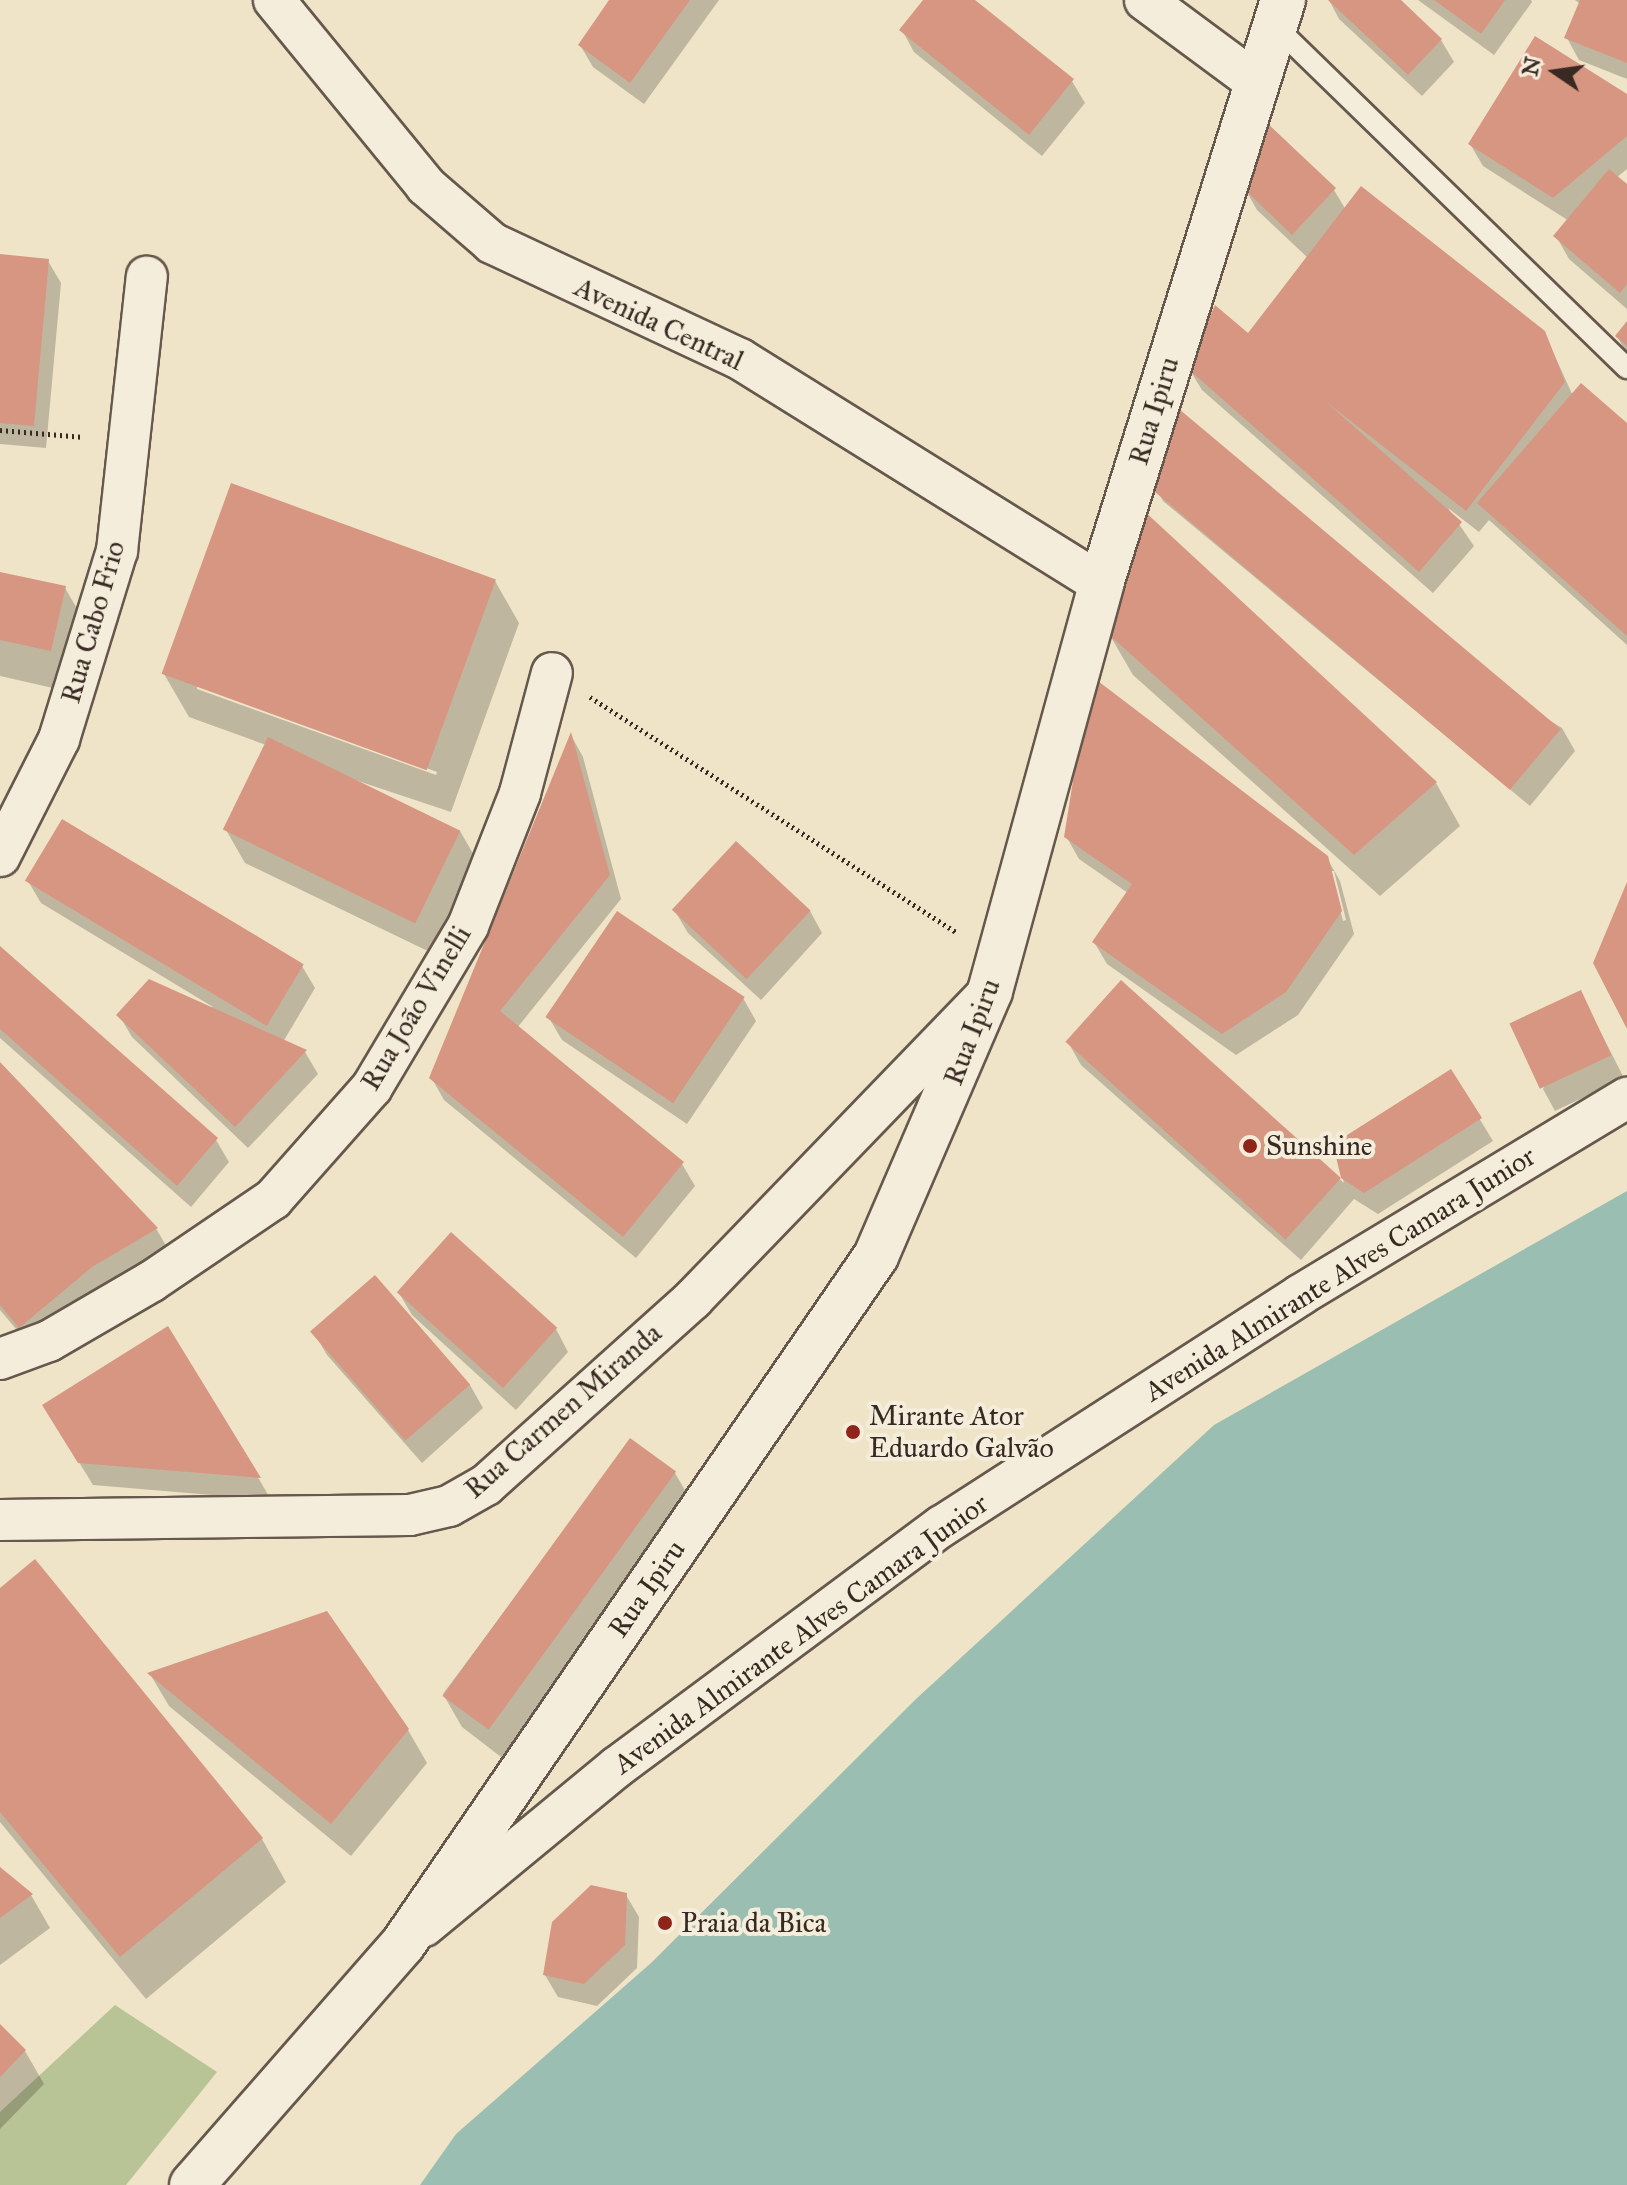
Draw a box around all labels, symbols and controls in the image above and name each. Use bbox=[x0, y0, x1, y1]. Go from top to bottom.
north arrow bbox=[1515, 32, 1595, 112]
text: N bbox=[1516, 54, 1546, 79]
street label: Avenida Central bbox=[569, 270, 749, 378]
street label: Rua Ipiru bbox=[1122, 353, 1186, 469]
street label: Rua Cabo Frio bbox=[54, 537, 132, 707]
street label: Rua João Vinelli bbox=[354, 920, 478, 1096]
street label: Rua Ipiru bbox=[936, 974, 1008, 1090]
place label: Sunshine bbox=[1266, 1129, 1372, 1163]
marker: Sunshine bbox=[1241, 1137, 1259, 1155]
street label: Avenida Almirante Alves Camara Junior bbox=[1138, 1139, 1542, 1409]
street label: Rua Carmen Miranda bbox=[458, 1316, 668, 1506]
place label: Mirante Ator Eduardo Galvão bbox=[869, 1399, 1054, 1465]
marker: Mirante Ator Eduardo Galvão bbox=[844, 1423, 862, 1441]
street label: Avenida Almirante Alves Camara Junior bbox=[607, 1487, 995, 1781]
street label: Rua Ipiru bbox=[601, 1534, 693, 1644]
place label: Praia da Bica bbox=[681, 1906, 826, 1940]
marker: Praia da Bica bbox=[656, 1914, 674, 1932]

